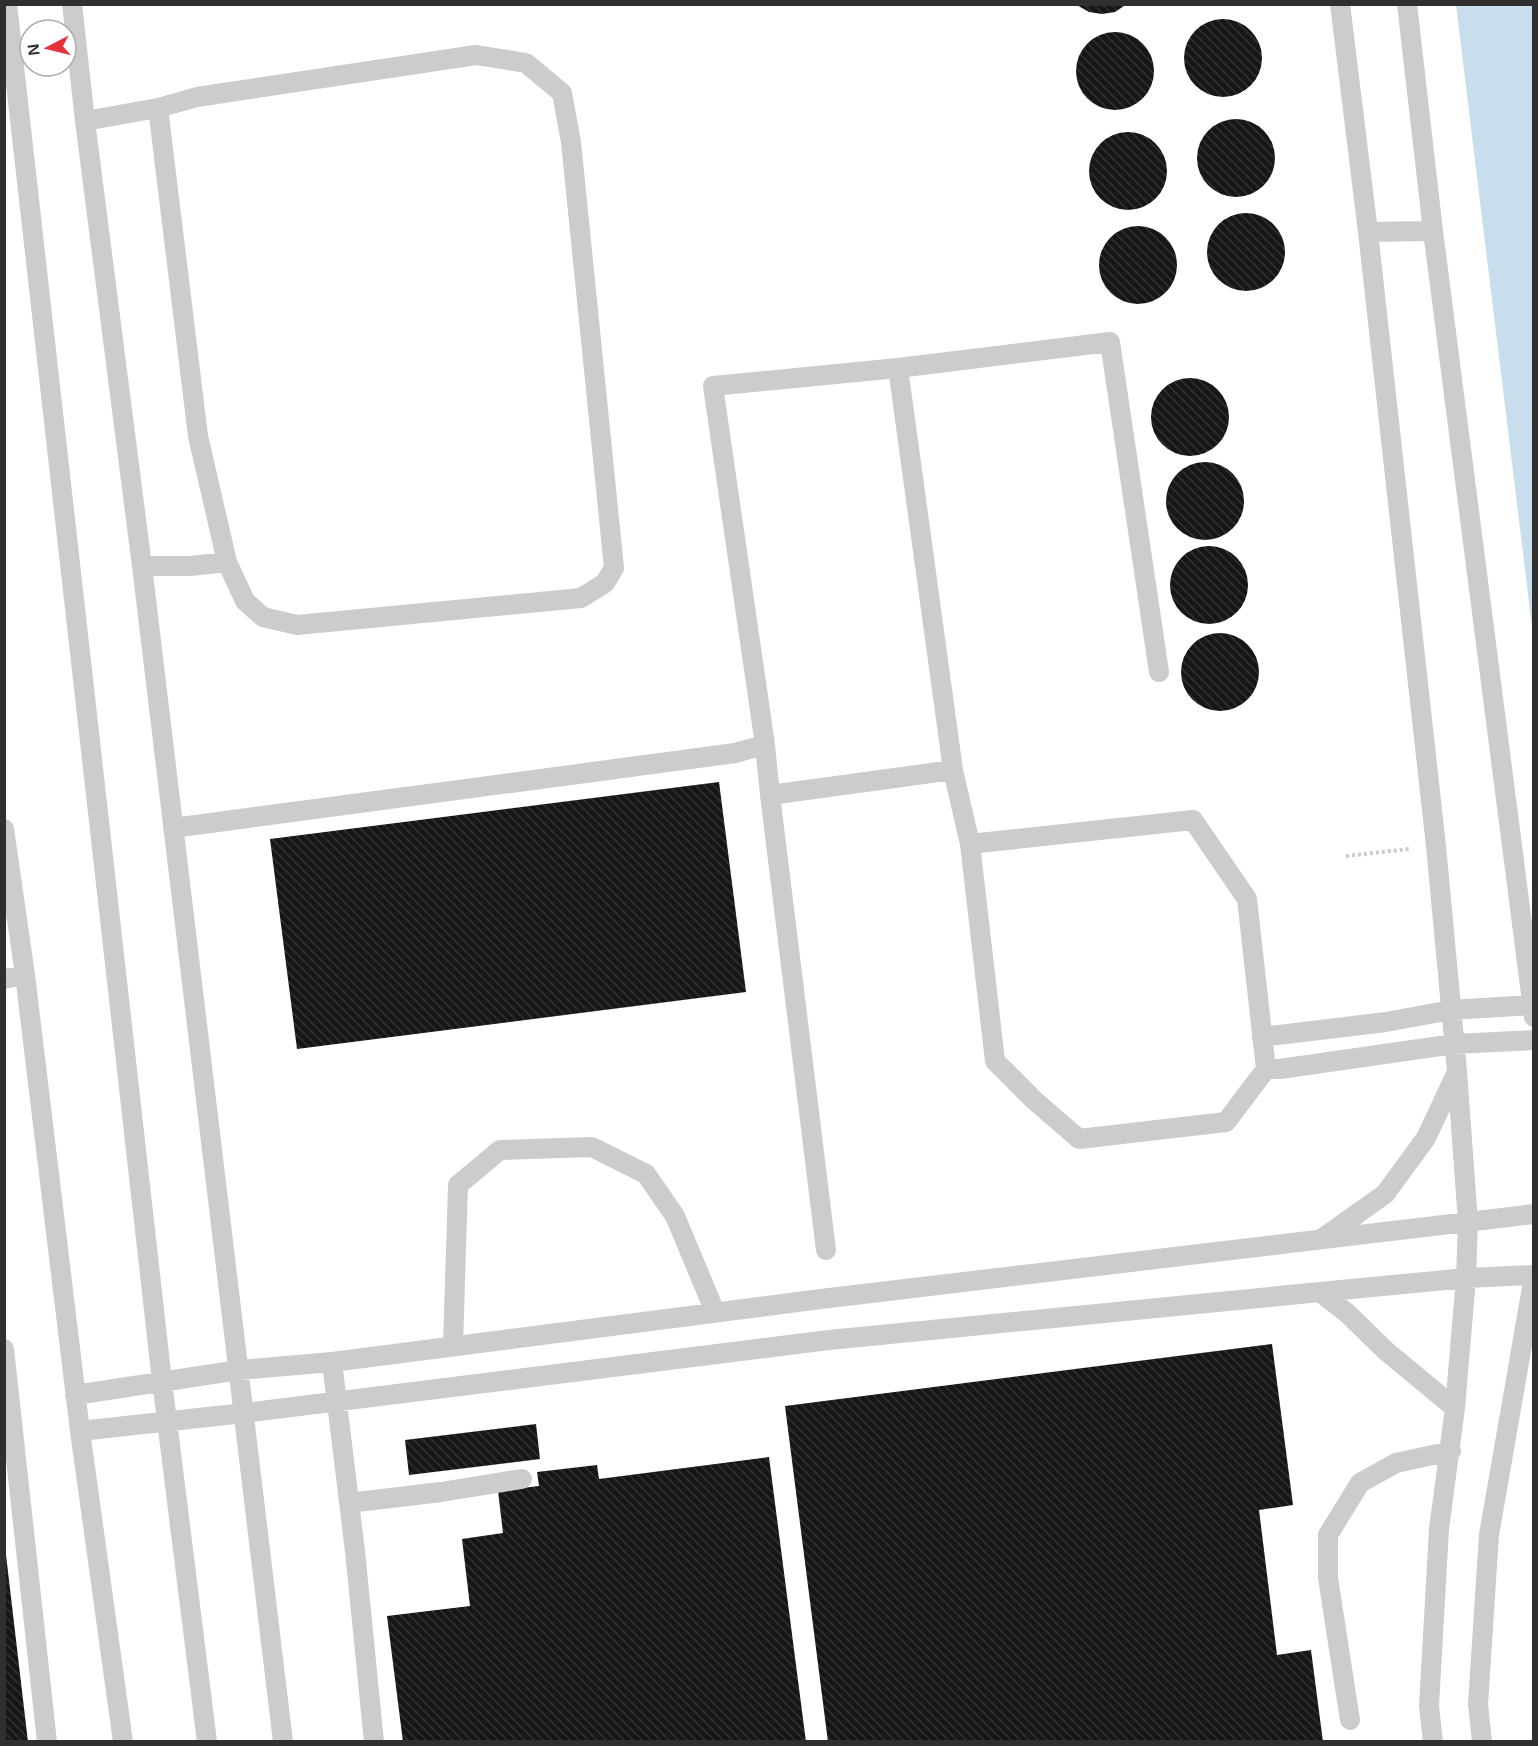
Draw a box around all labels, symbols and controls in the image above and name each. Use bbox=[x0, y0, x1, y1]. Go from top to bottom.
north arrow bbox=[18, 18, 78, 78]
text: N bbox=[24, 43, 43, 57]

